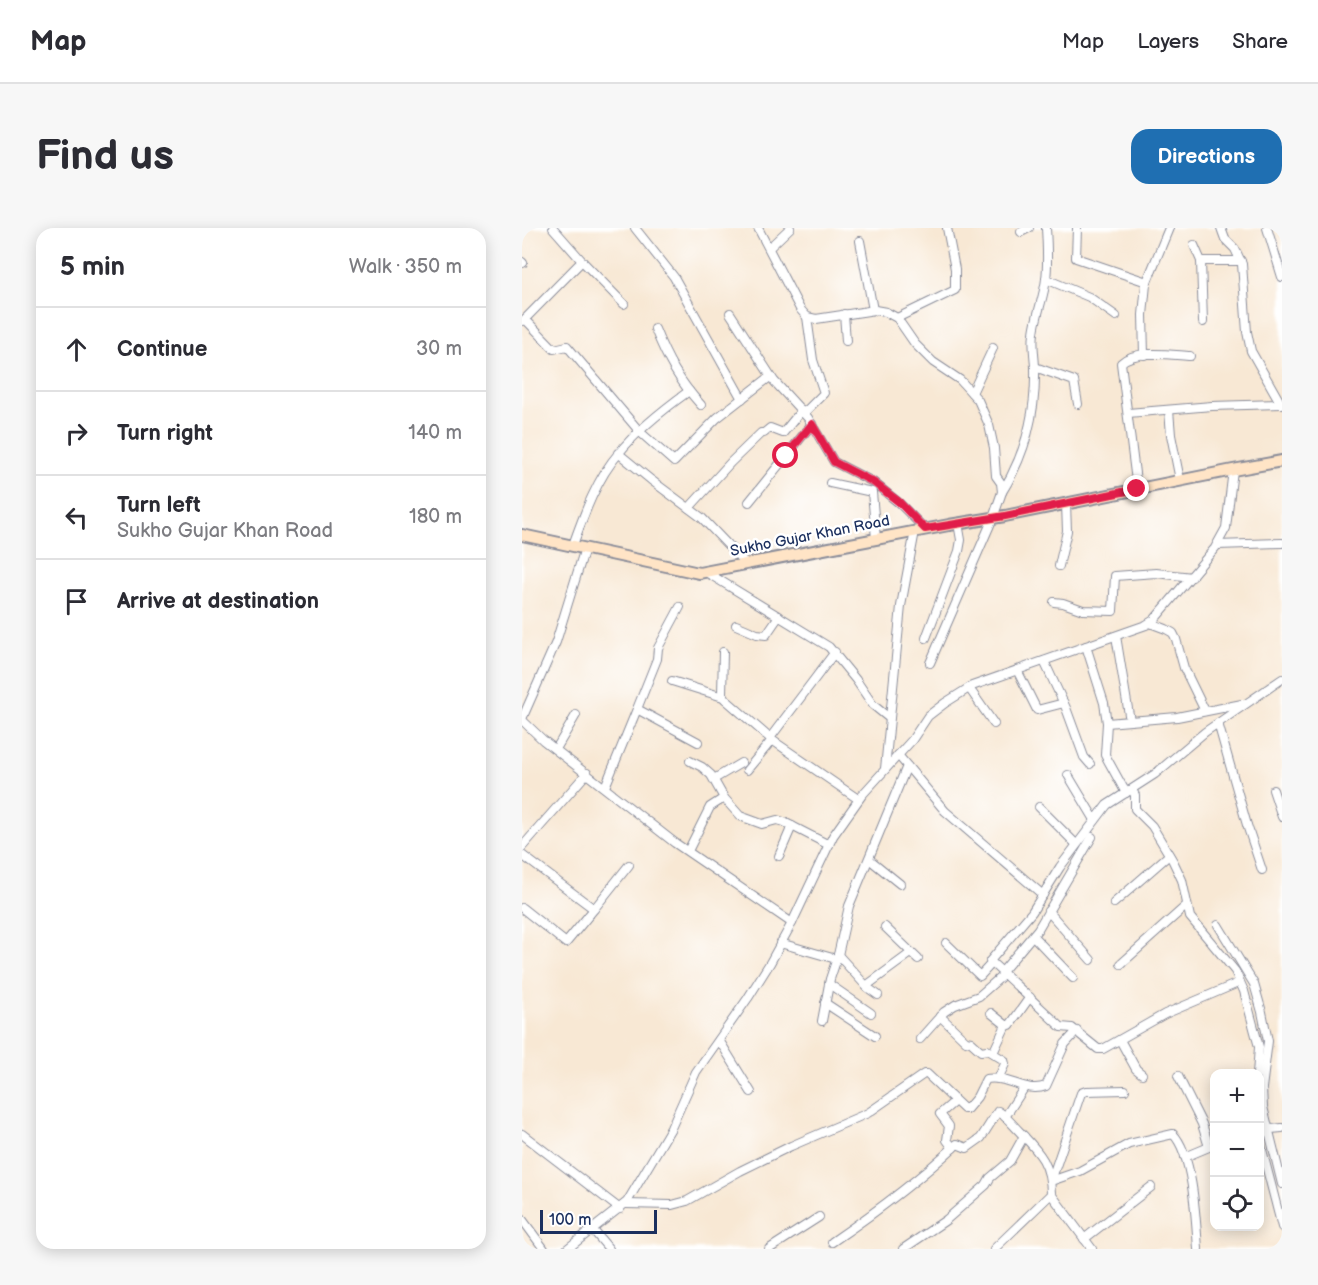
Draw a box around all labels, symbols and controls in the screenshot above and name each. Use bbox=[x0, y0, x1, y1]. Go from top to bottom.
text: Map bbox=[30, 25, 86, 58]
text: Map bbox=[1062, 29, 1104, 54]
text: Layers bbox=[1137, 29, 1199, 54]
text: Share bbox=[1232, 29, 1288, 54]
button: Directions bbox=[1131, 129, 1282, 184]
text: Find us bbox=[36, 131, 174, 182]
text: 5 min bbox=[60, 252, 125, 283]
text: Walk · 350 m bbox=[349, 255, 462, 279]
icon: ahead bbox=[60, 333, 93, 366]
text: Continue bbox=[117, 336, 207, 363]
text: 30 m bbox=[416, 337, 462, 361]
icon: right bbox=[60, 417, 93, 450]
text: Turn right bbox=[117, 420, 213, 447]
text: 140 m bbox=[408, 421, 462, 445]
route start bbox=[772, 442, 798, 468]
route end bbox=[1123, 475, 1149, 501]
text: Turn left bbox=[117, 492, 201, 519]
icon: left bbox=[60, 501, 93, 534]
text: 180 m bbox=[409, 505, 462, 529]
street label: Sukho Gujar Khan Road bbox=[729, 511, 891, 561]
text: Sukho Gujar Khan Road bbox=[117, 519, 333, 543]
icon: arrive bbox=[60, 585, 93, 618]
text: Arrive at destination bbox=[117, 588, 319, 615]
map controls bbox=[1210, 1069, 1264, 1231]
button: + bbox=[1210, 1069, 1264, 1123]
button: − bbox=[1210, 1123, 1264, 1177]
button: locate bbox=[1210, 1177, 1264, 1231]
scale bar bbox=[540, 1207, 657, 1234]
text: 100 m bbox=[549, 1211, 592, 1230]

